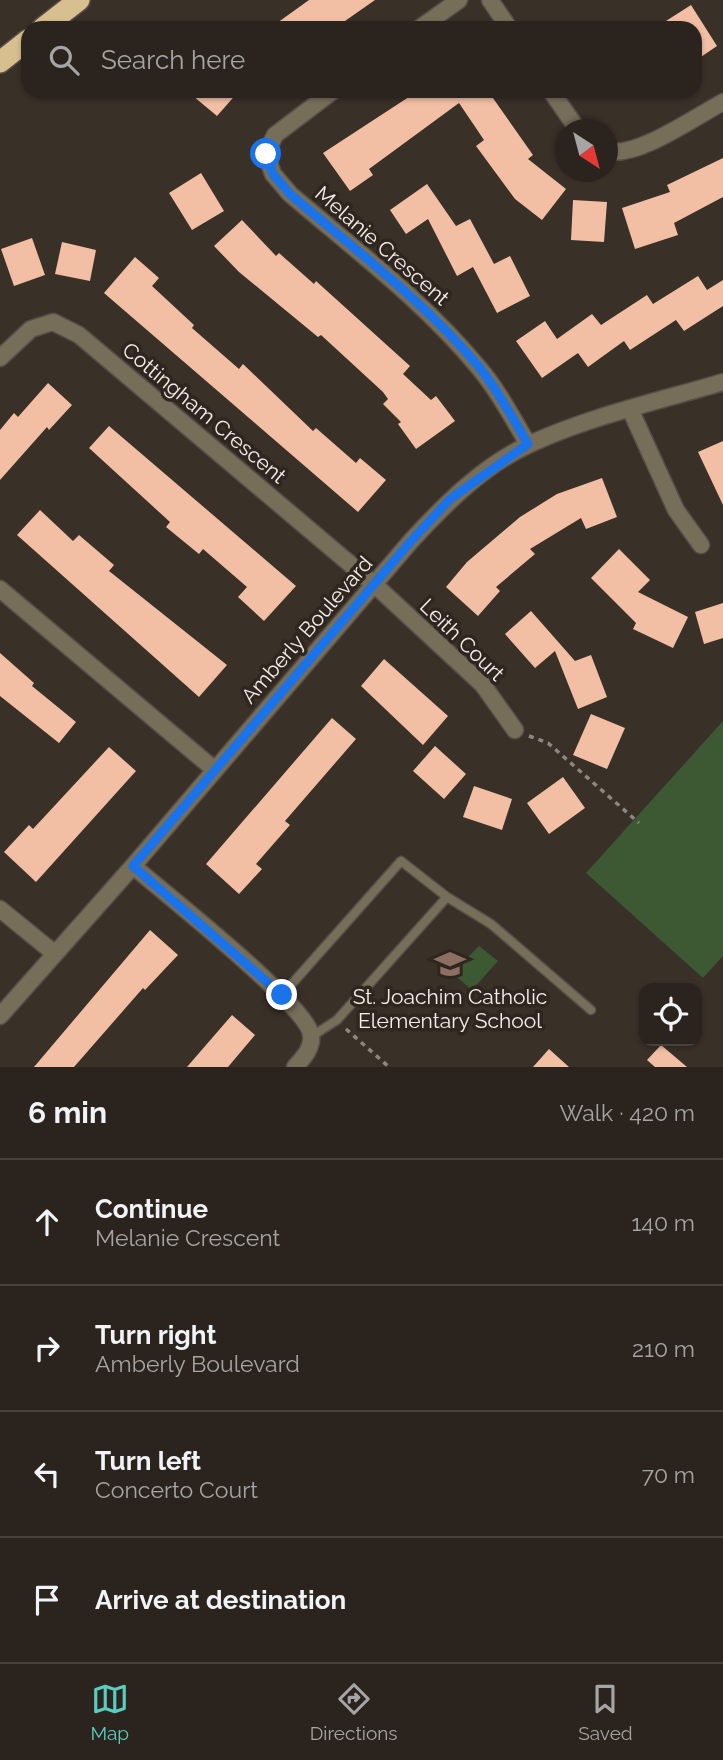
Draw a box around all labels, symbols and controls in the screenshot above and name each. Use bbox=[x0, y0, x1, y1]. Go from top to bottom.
search box bbox=[21, 21, 702, 98]
icon: search bbox=[45, 41, 83, 79]
text: Search here bbox=[101, 45, 245, 75]
north arrow bbox=[555, 119, 618, 182]
route start bbox=[250, 138, 281, 169]
street label: Melanie Crescent bbox=[310, 181, 454, 311]
street label: Cottingham Crescent bbox=[117, 337, 291, 488]
street label: Amberly Boulevard bbox=[236, 551, 377, 708]
street label: Leith Court bbox=[415, 593, 510, 686]
school or university icon: St. Joachim Catholic Elementary School bbox=[433, 947, 467, 981]
route end bbox=[266, 979, 297, 1010]
map controls bbox=[639, 983, 702, 1046]
button: locate bbox=[639, 983, 702, 1046]
place label: St. Joachim Catholic Elementary School bbox=[353, 984, 547, 1033]
text: 6 min bbox=[28, 1095, 107, 1130]
text: Walk · 420 m bbox=[559, 1099, 695, 1126]
text: Continue bbox=[95, 1194, 208, 1224]
icon: ahead bbox=[28, 1203, 66, 1241]
text: 140 m bbox=[632, 1209, 695, 1236]
text: Melanie Crescent bbox=[95, 1224, 280, 1251]
text: Turn right bbox=[95, 1320, 216, 1350]
icon: right bbox=[28, 1329, 66, 1367]
text: 210 m bbox=[632, 1335, 695, 1362]
text: Amberly Boulevard bbox=[95, 1350, 300, 1377]
text: Turn left bbox=[95, 1446, 201, 1476]
icon: left bbox=[28, 1455, 66, 1493]
text: 70 m bbox=[642, 1461, 695, 1488]
text: Concerto Court bbox=[95, 1476, 258, 1503]
icon: arrive bbox=[28, 1581, 66, 1619]
text: Arrive at destination bbox=[95, 1585, 346, 1615]
tab: Map bbox=[90, 1680, 129, 1744]
tab: Directions bbox=[310, 1680, 398, 1744]
tab: Saved bbox=[578, 1680, 633, 1744]

